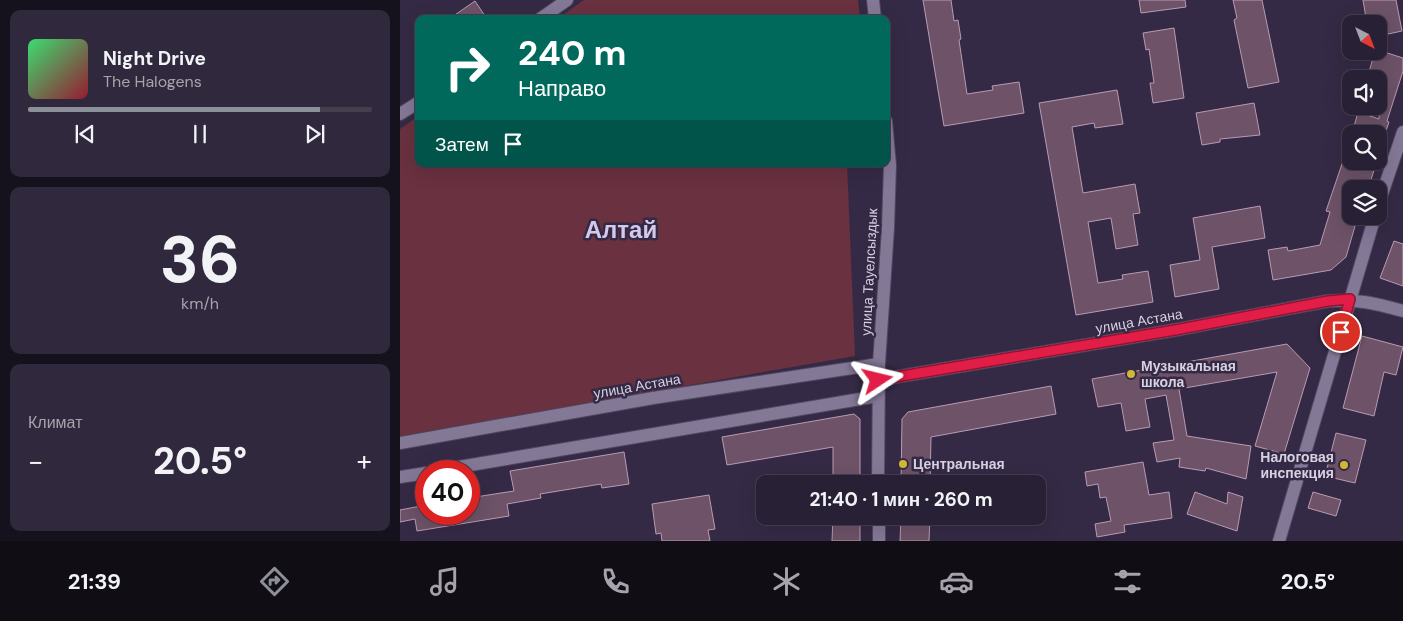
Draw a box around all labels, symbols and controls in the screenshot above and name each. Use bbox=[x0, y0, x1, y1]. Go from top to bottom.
north arrow bbox=[1342, 15, 1388, 60]
map controls bbox=[1342, 15, 1387, 225]
text: 240 m bbox=[518, 30, 627, 76]
icon: right bbox=[435, 35, 500, 100]
text: Night Drive bbox=[103, 46, 206, 71]
button: sound bbox=[1342, 70, 1387, 115]
text: The Halogens bbox=[103, 71, 202, 92]
text: Направо bbox=[518, 74, 606, 103]
icon: previous bbox=[71, 120, 99, 148]
icon: pause bbox=[186, 120, 214, 148]
icon: next bbox=[301, 120, 329, 148]
button: search bbox=[1342, 125, 1387, 170]
icon: arrive bbox=[499, 130, 527, 158]
text: Затем bbox=[435, 132, 489, 157]
button: layers bbox=[1342, 180, 1387, 225]
street label: улица Тауелсыздык bbox=[857, 207, 881, 336]
district label: Алтай bbox=[585, 214, 657, 245]
text: 36 bbox=[160, 218, 240, 302]
text: km/h bbox=[181, 293, 219, 314]
street label: улица Астана bbox=[1094, 304, 1184, 338]
pin bbox=[1320, 311, 1362, 353]
icon: arrive bbox=[1327, 318, 1355, 346]
position arrow bbox=[851, 353, 903, 405]
place label: Музыкальная школа bbox=[1141, 357, 1236, 391]
marker: Музыкальная школа bbox=[1125, 368, 1137, 380]
street label: улица Астана bbox=[592, 369, 682, 403]
text: Климат bbox=[28, 412, 82, 433]
text: 20.5° bbox=[153, 436, 247, 486]
text: − bbox=[28, 443, 43, 480]
text: + bbox=[357, 443, 372, 480]
place label: Налоговая инспекция bbox=[1260, 448, 1334, 482]
place label: Центральная bbox=[913, 455, 1005, 473]
marker: Центральная bbox=[897, 458, 909, 470]
marker: Налоговая инспекция bbox=[1338, 459, 1350, 471]
speed limit sign: 40 bbox=[415, 460, 480, 525]
text: 21:40 · 1 мин · 260 m bbox=[809, 487, 993, 512]
icon: directions bbox=[257, 564, 292, 599]
icon: music bbox=[427, 564, 462, 599]
icon: phone bbox=[598, 564, 633, 599]
icon: climate bbox=[769, 564, 804, 599]
icon: car bbox=[939, 564, 974, 599]
icon: filters bbox=[1110, 564, 1145, 599]
text: 21:39 bbox=[68, 567, 121, 596]
text: 20.5° bbox=[1281, 567, 1335, 596]

